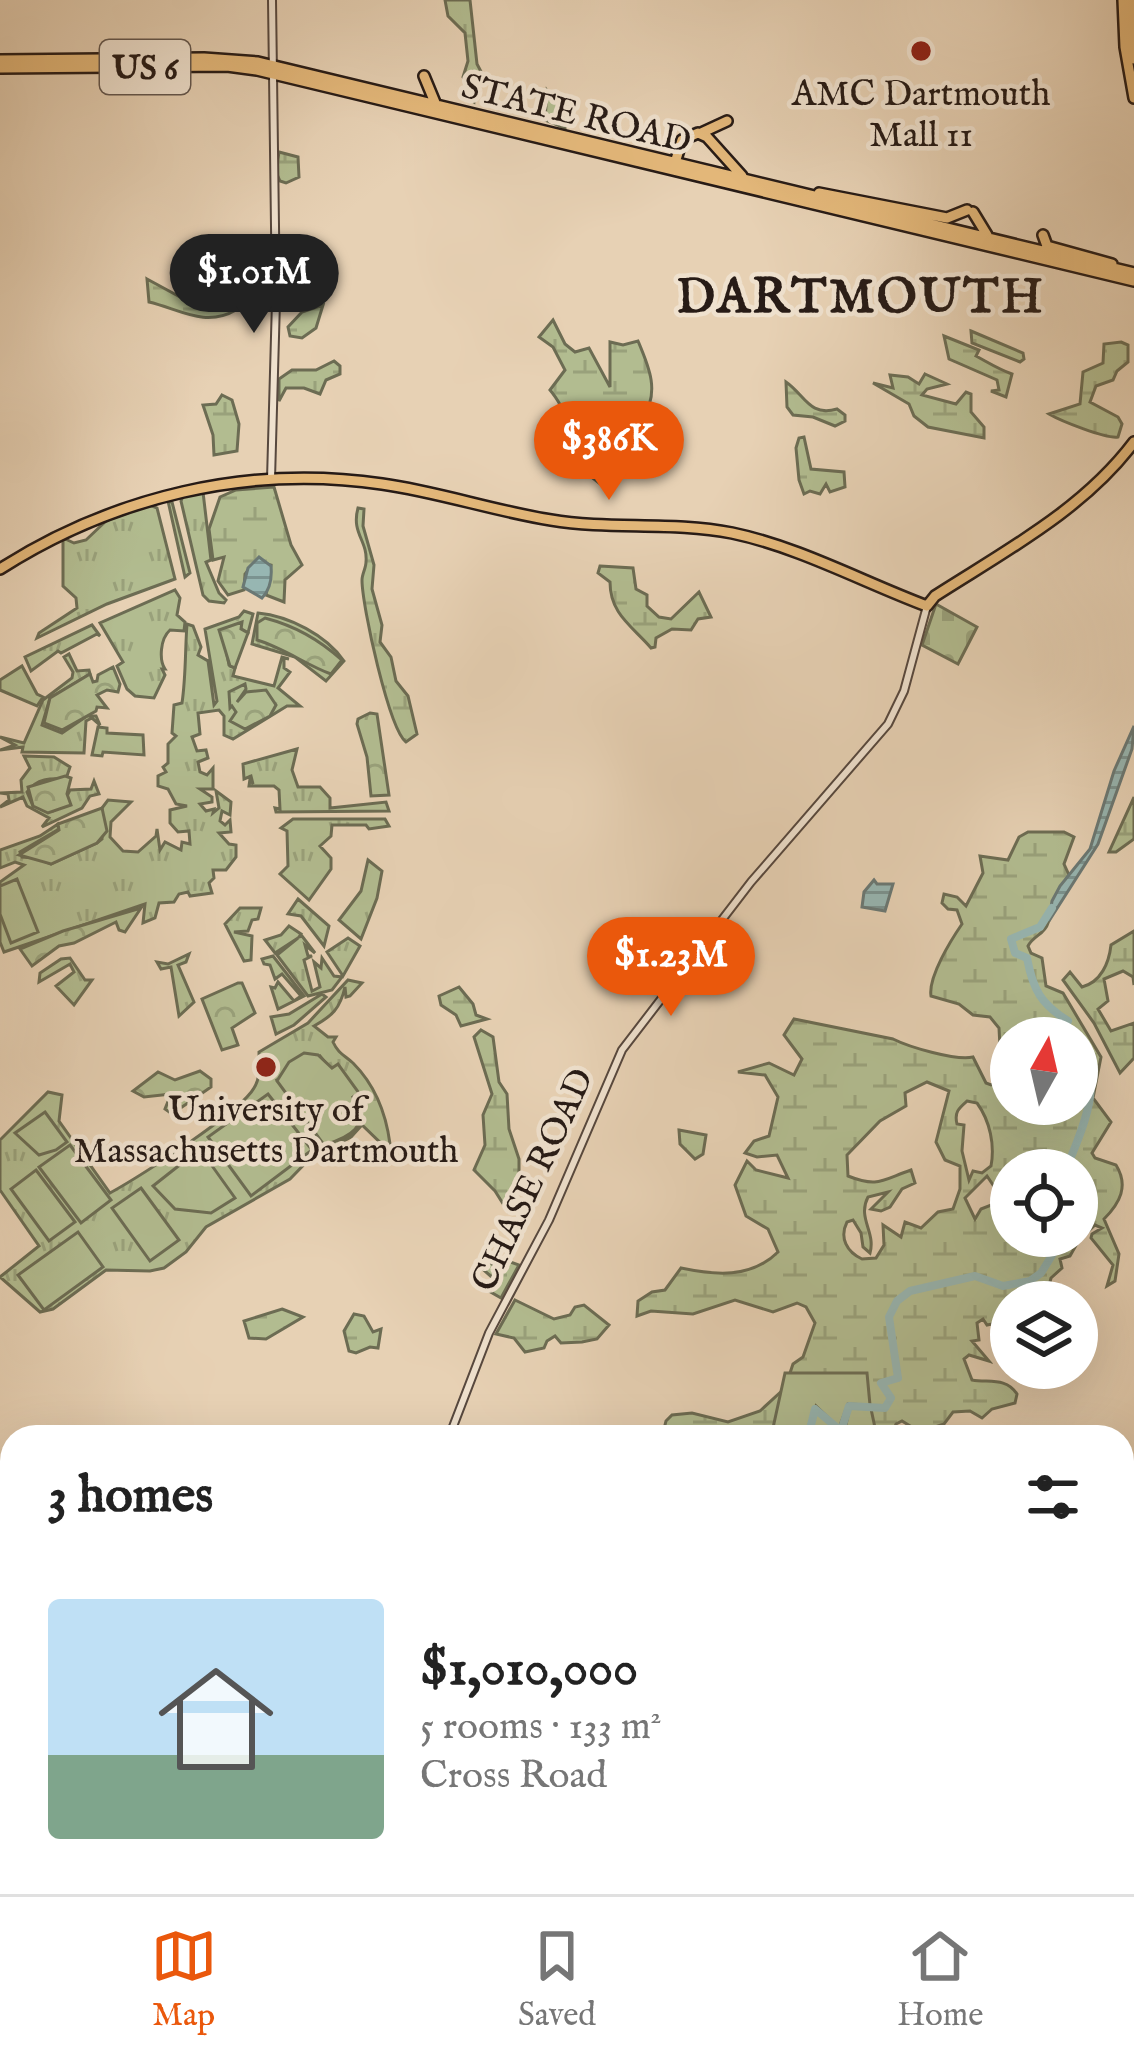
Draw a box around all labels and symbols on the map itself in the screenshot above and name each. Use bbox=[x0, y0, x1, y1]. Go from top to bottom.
marker: AMC Dartmouth Mall 11 bbox=[908, 38, 934, 64]
road number: US 6 bbox=[100, 40, 190, 94]
street label: STATE ROAD bbox=[457, 64, 696, 166]
place label: AMC Dartmouth Mall 11 bbox=[791, 72, 1050, 159]
pin: $1.01M bbox=[156, 234, 352, 336]
district label: DARTMOUTH bbox=[677, 269, 1045, 329]
pin: $386K bbox=[525, 401, 693, 503]
pin: $1.23M bbox=[573, 917, 769, 1019]
north arrow bbox=[990, 1017, 1098, 1125]
marker: University of Massachusetts Dartmouth bbox=[253, 1054, 279, 1080]
street label: CHASE ROAD bbox=[462, 1061, 606, 1299]
place label: University of Massachusetts Dartmouth bbox=[74, 1088, 458, 1175]

